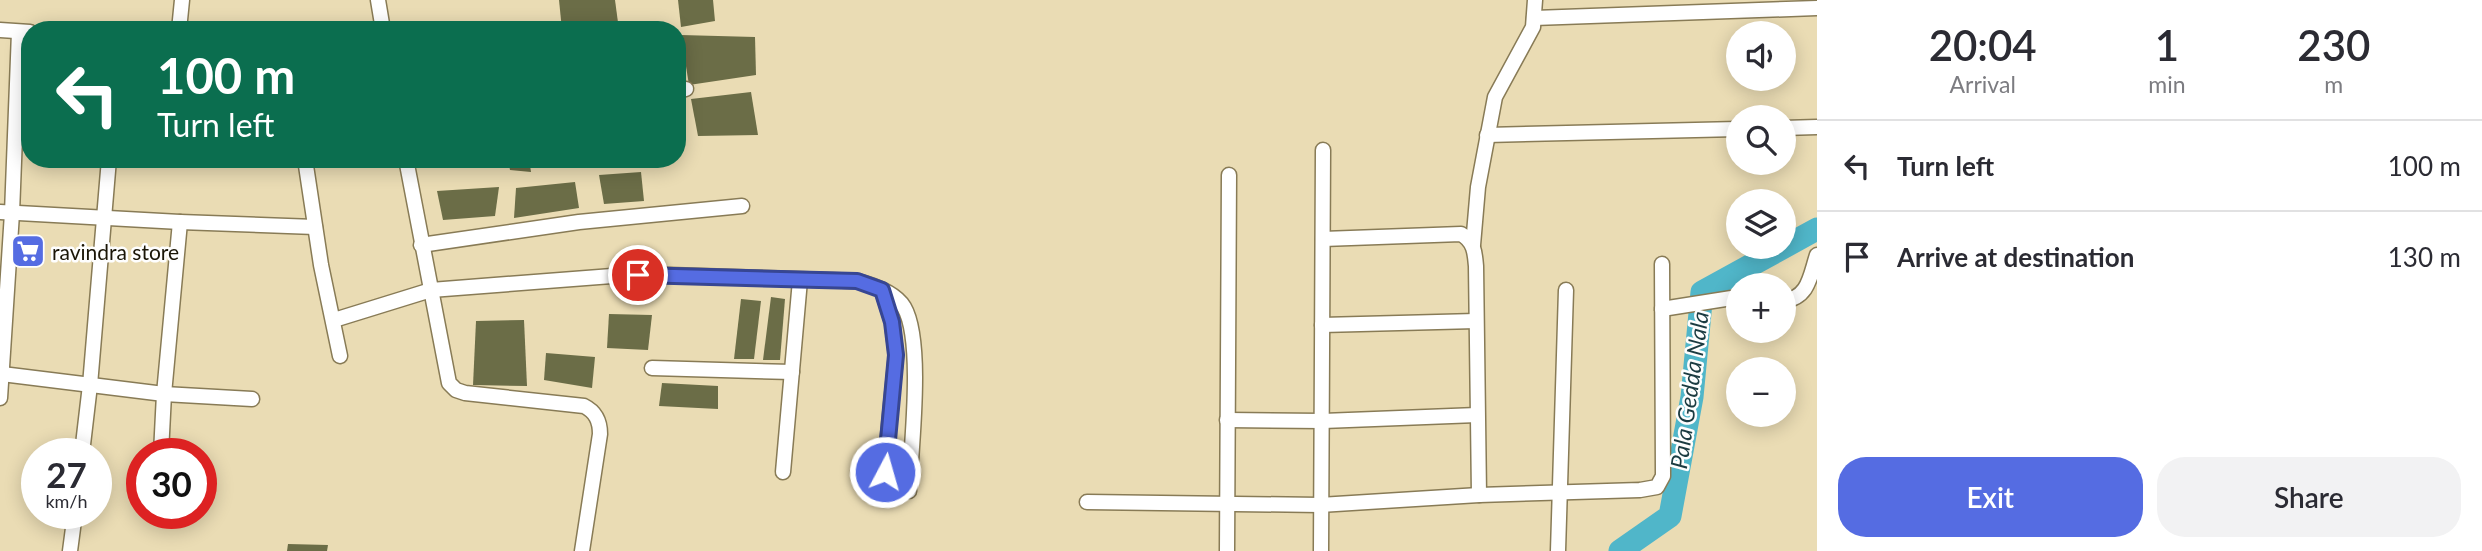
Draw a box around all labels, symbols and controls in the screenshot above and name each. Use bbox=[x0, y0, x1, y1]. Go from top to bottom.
text: 20:04 bbox=[1929, 20, 2037, 70]
text: 1 bbox=[2155, 20, 2179, 70]
text: 230 bbox=[2297, 20, 2370, 70]
map controls bbox=[1726, 21, 1796, 427]
button: sound bbox=[1726, 21, 1796, 91]
text: 100 m bbox=[157, 46, 295, 104]
icon: left bbox=[42, 49, 133, 140]
text: Arrival bbox=[1950, 70, 2016, 98]
text: min bbox=[2148, 70, 2186, 98]
text: m bbox=[2324, 70, 2343, 98]
text: Turn left bbox=[157, 105, 274, 144]
button: search bbox=[1726, 105, 1796, 175]
icon: left bbox=[1838, 147, 1876, 185]
text: Turn left bbox=[1897, 150, 1994, 182]
text: 100 m bbox=[2388, 150, 2461, 182]
button: layers bbox=[1726, 189, 1796, 259]
supermarket icon: ravindra store bbox=[9, 232, 47, 270]
icon: arrive bbox=[1838, 238, 1876, 276]
place label: ravindra store bbox=[52, 239, 179, 264]
text: Arrive at destination bbox=[1897, 241, 2134, 273]
text: 130 m bbox=[2388, 241, 2461, 273]
pin bbox=[608, 245, 668, 305]
icon: arrive bbox=[619, 256, 657, 294]
button: + bbox=[1726, 273, 1796, 343]
water label: Pala Gedda Nala bbox=[1664, 309, 1714, 471]
button: − bbox=[1726, 357, 1796, 427]
position arrow bbox=[848, 435, 922, 509]
speed limit sign: 30 bbox=[126, 438, 217, 529]
text: 27 bbox=[46, 453, 87, 495]
button: Exit bbox=[1838, 457, 2143, 537]
button: Share bbox=[2157, 457, 2461, 537]
text: km/h bbox=[45, 490, 88, 512]

